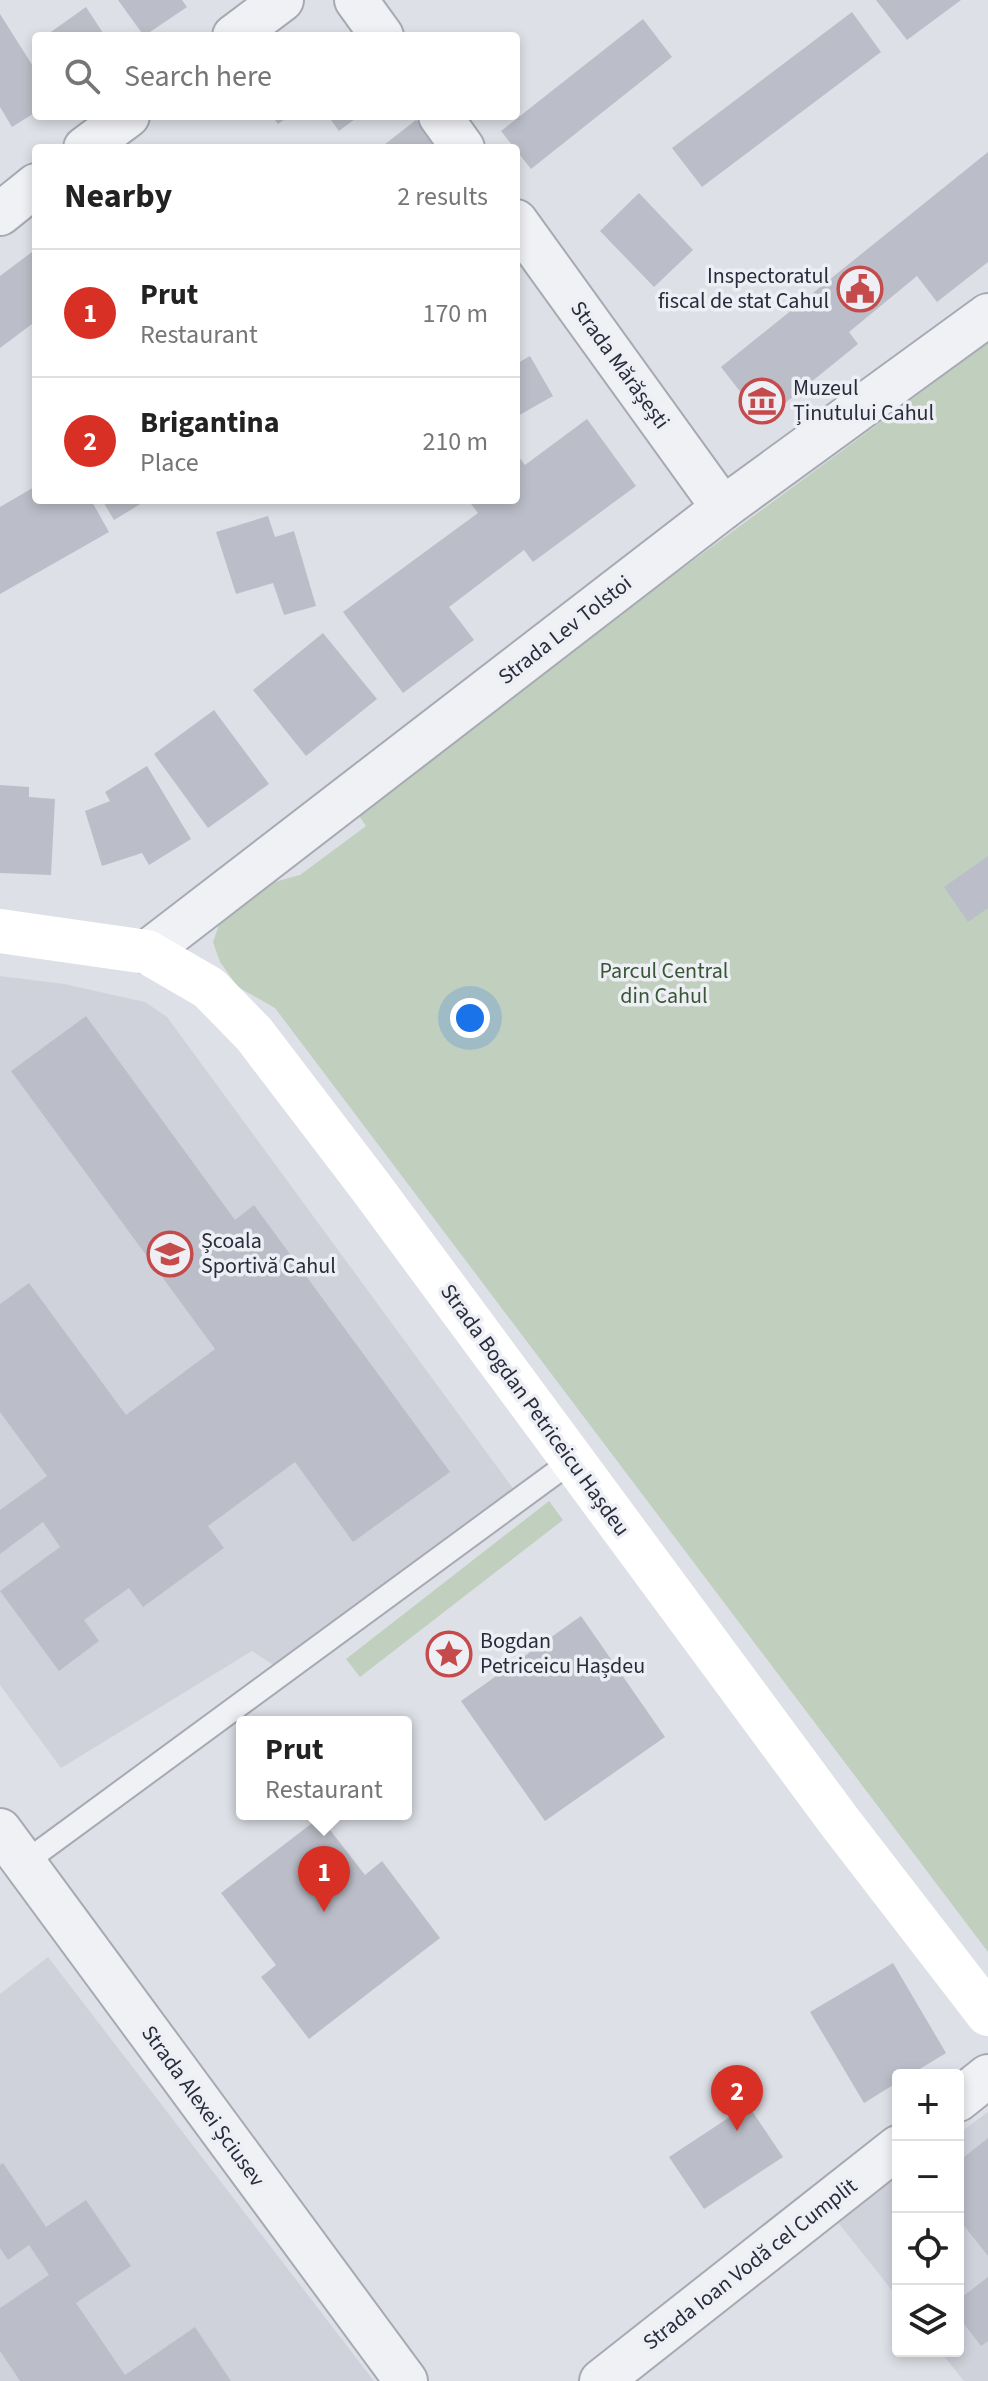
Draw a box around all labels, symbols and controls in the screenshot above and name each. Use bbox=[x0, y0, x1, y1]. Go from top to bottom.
search box bbox=[32, 32, 520, 120]
icon: search bbox=[60, 54, 104, 98]
text: Search here bbox=[124, 55, 272, 98]
text: Nearby bbox=[64, 172, 172, 221]
text: 2 results bbox=[397, 178, 488, 215]
place label: Inspectoratul fiscal de stat Cahul bbox=[658, 260, 829, 317]
public building icon: Inspectoratul fiscal de stat Cahul bbox=[836, 265, 884, 313]
text: Prut bbox=[140, 273, 198, 316]
street label: Strada Mărășești bbox=[562, 294, 678, 436]
text: 1 bbox=[83, 295, 97, 332]
text: 170 m bbox=[422, 295, 488, 332]
text: Restaurant bbox=[140, 316, 258, 353]
place label: Muzeul Ținutului Cahul bbox=[793, 372, 934, 429]
museum icon: Muzeul Ținutului Cahul bbox=[738, 377, 786, 425]
text: Brigantina bbox=[140, 401, 280, 444]
text: 2 bbox=[83, 423, 97, 460]
text: 210 m bbox=[422, 423, 488, 460]
text: Place bbox=[140, 444, 199, 481]
street label: Strada Lev Tolstoi bbox=[491, 568, 639, 692]
park label: Parcul Central din Cahul bbox=[600, 955, 728, 1012]
your location bbox=[450, 998, 490, 1038]
place label: Școala Sportivă Cahul bbox=[201, 1225, 336, 1282]
school or university icon: Școala Sportivă Cahul bbox=[146, 1230, 194, 1278]
street label: Strada Bogdan Petriceicu Hașdeu bbox=[432, 1277, 638, 1543]
place label: Bogdan Petriceicu Hașdeu bbox=[480, 1625, 645, 1682]
place icon: Bogdan Petriceicu Hașdeu bbox=[425, 1630, 473, 1678]
popup bbox=[236, 1716, 412, 1820]
text: Prut bbox=[265, 1728, 323, 1771]
text: Restaurant bbox=[265, 1771, 383, 1808]
pin: 1 bbox=[298, 1846, 350, 1912]
street label: Strada Alexei Șciusev bbox=[133, 2019, 273, 2194]
pin: 2 bbox=[711, 2065, 763, 2131]
map controls bbox=[892, 2069, 964, 2357]
button: + bbox=[892, 2069, 964, 2141]
button: − bbox=[892, 2141, 964, 2213]
street label: Strada Ioan Vodă cel Cumplit bbox=[636, 2170, 864, 2358]
button: locate bbox=[892, 2213, 964, 2285]
button: layers bbox=[892, 2285, 964, 2357]

